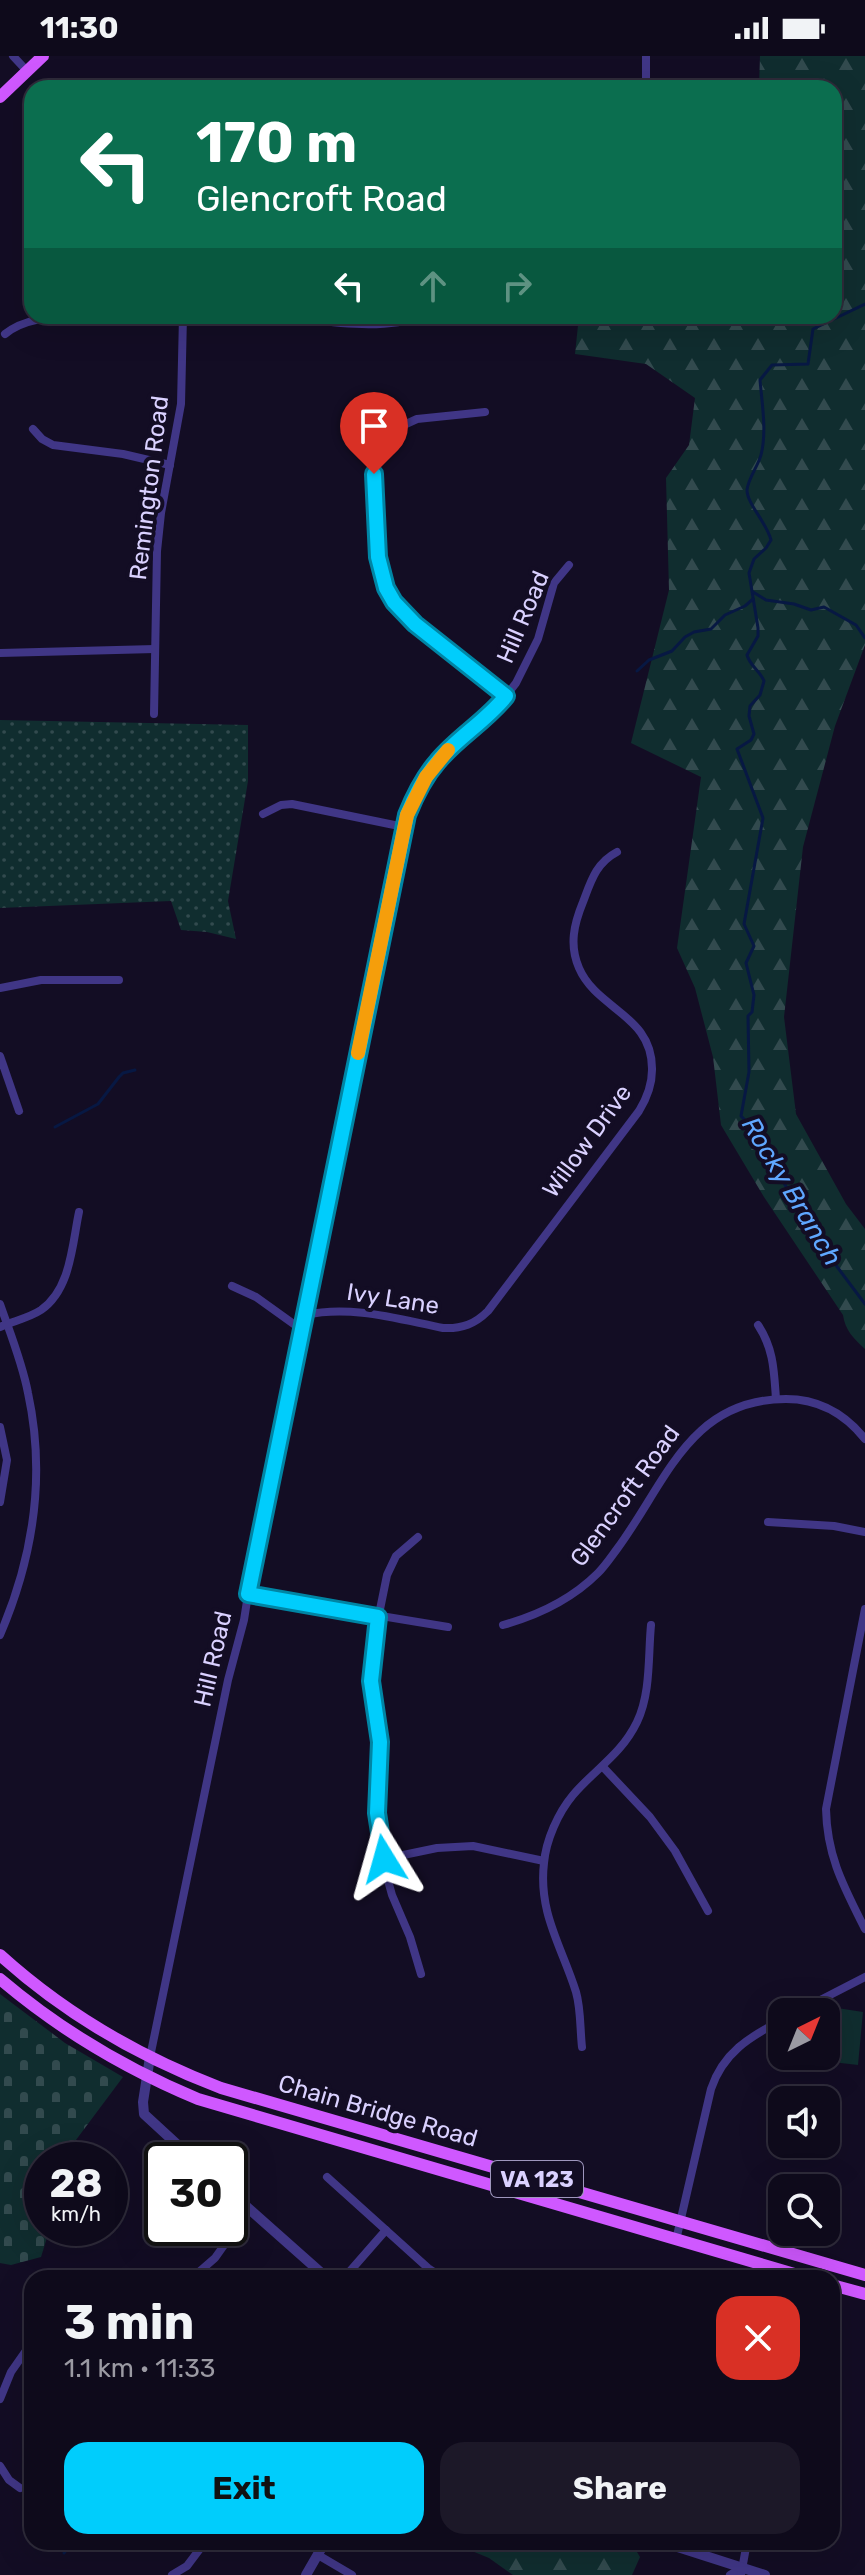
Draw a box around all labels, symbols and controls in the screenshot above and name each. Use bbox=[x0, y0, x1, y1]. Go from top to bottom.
text: 11:30 bbox=[40, 10, 119, 46]
text: 170 m bbox=[196, 110, 357, 176]
icon: left bbox=[64, 112, 168, 216]
text: Glencroft Road bbox=[196, 177, 447, 220]
icon: left bbox=[327, 264, 371, 308]
icon: ahead bbox=[411, 264, 455, 308]
icon: right bbox=[495, 264, 539, 308]
pin bbox=[340, 392, 408, 474]
street label: Remington Road bbox=[124, 394, 174, 582]
icon: arrive bbox=[352, 404, 396, 448]
street label: Hill Road bbox=[491, 567, 555, 667]
street label: Willow Drive bbox=[537, 1079, 637, 1203]
water label: Rocky Branch bbox=[735, 1111, 848, 1271]
street label: Ivy Lane bbox=[345, 1278, 441, 1320]
street label: Glencroft Road bbox=[565, 1420, 685, 1572]
street label: Hill Road bbox=[188, 1608, 238, 1710]
position arrow bbox=[342, 1817, 426, 1901]
north arrow bbox=[768, 1998, 840, 2070]
map controls bbox=[768, 1998, 840, 2246]
street label: Chain Bridge Road bbox=[275, 2069, 481, 2153]
button: sound bbox=[768, 2086, 840, 2158]
speed limit sign: 30 bbox=[144, 2142, 248, 2246]
text: 28 bbox=[49, 2160, 103, 2207]
road number: VA 123 bbox=[491, 2161, 583, 2197]
button: search bbox=[768, 2174, 840, 2246]
text: km/h bbox=[51, 2202, 101, 2226]
text: 3 min bbox=[64, 2294, 194, 2351]
button: close bbox=[716, 2296, 800, 2380]
text: 1.1 km · 11:33 bbox=[64, 2353, 215, 2384]
button: Exit bbox=[64, 2442, 424, 2534]
button: Share bbox=[440, 2442, 800, 2534]

